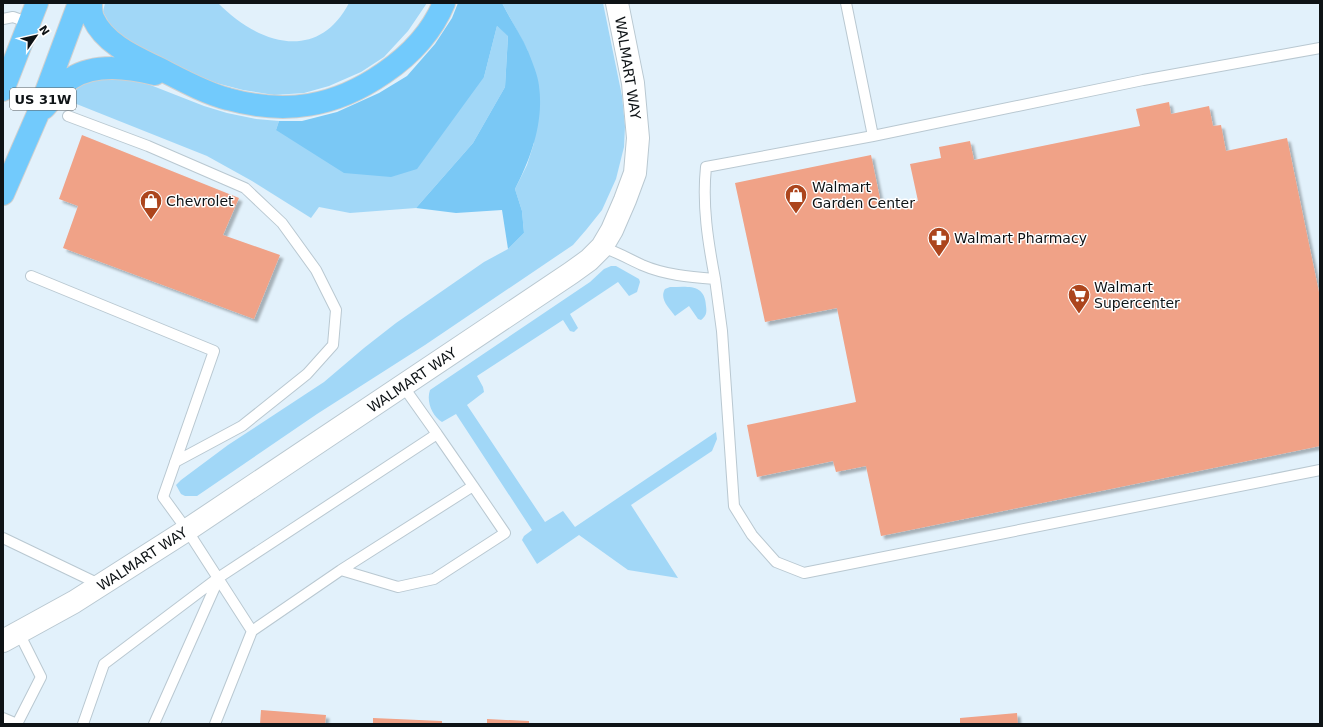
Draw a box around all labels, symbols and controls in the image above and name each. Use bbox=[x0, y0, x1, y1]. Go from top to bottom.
street label: WALMART WAY bbox=[612, 15, 644, 121]
north arrow bbox=[16, 16, 56, 56]
text: N bbox=[36, 23, 52, 38]
road number: US 31W bbox=[10, 88, 76, 110]
place label: Walmart Garden Center bbox=[812, 179, 915, 211]
shop icon: Walmart Garden Center bbox=[783, 182, 809, 215]
shop icon: Chevrolet bbox=[138, 188, 164, 221]
place label: Chevrolet bbox=[166, 193, 234, 209]
pharmacy icon: Walmart Pharmacy bbox=[926, 225, 952, 258]
place label: Walmart Pharmacy bbox=[954, 230, 1087, 246]
place label: Walmart Supercenter bbox=[1094, 279, 1180, 311]
supermarket icon: Walmart Supercenter bbox=[1066, 282, 1092, 315]
street label: WALMART WAY bbox=[364, 344, 460, 416]
street label: WALMART WAY bbox=[94, 524, 190, 594]

